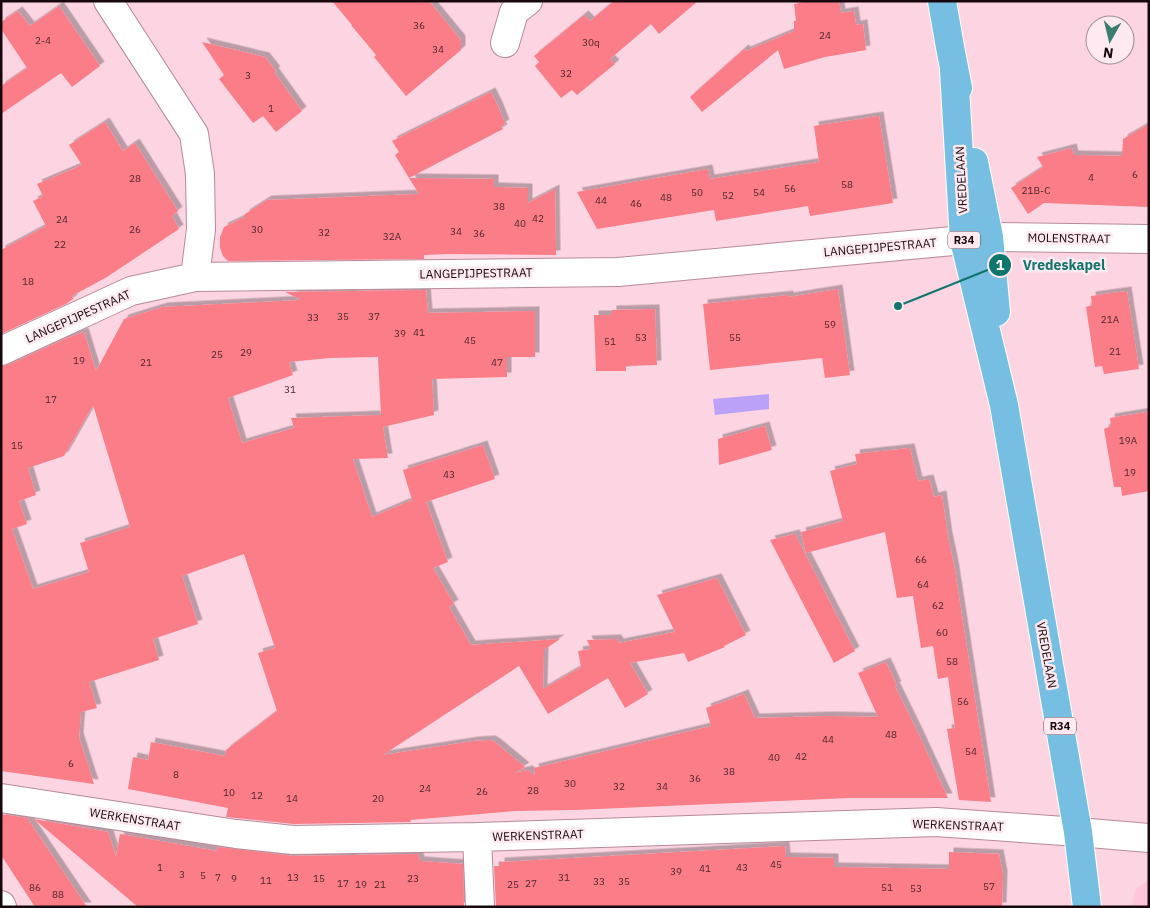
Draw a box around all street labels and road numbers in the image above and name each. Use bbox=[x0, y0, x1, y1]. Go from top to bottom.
street label: VREDELAAN bbox=[952, 146, 970, 214]
street label: MOLENSTRAAT bbox=[1028, 230, 1111, 246]
road number: R34 bbox=[948, 232, 980, 248]
street label: LANGEPIJPESTRAAT bbox=[823, 235, 937, 259]
street label: LANGEPIJPESTRAAT bbox=[419, 265, 533, 281]
street label: LANGEPIJPESTRAAT bbox=[23, 286, 133, 346]
street label: VREDELAAN bbox=[1034, 621, 1060, 689]
road number: R34 bbox=[1044, 718, 1076, 734]
street label: WERKENSTRAAT bbox=[89, 804, 181, 834]
street label: WERKENSTRAAT bbox=[912, 816, 1004, 834]
street label: WERKENSTRAAT bbox=[492, 826, 584, 844]

